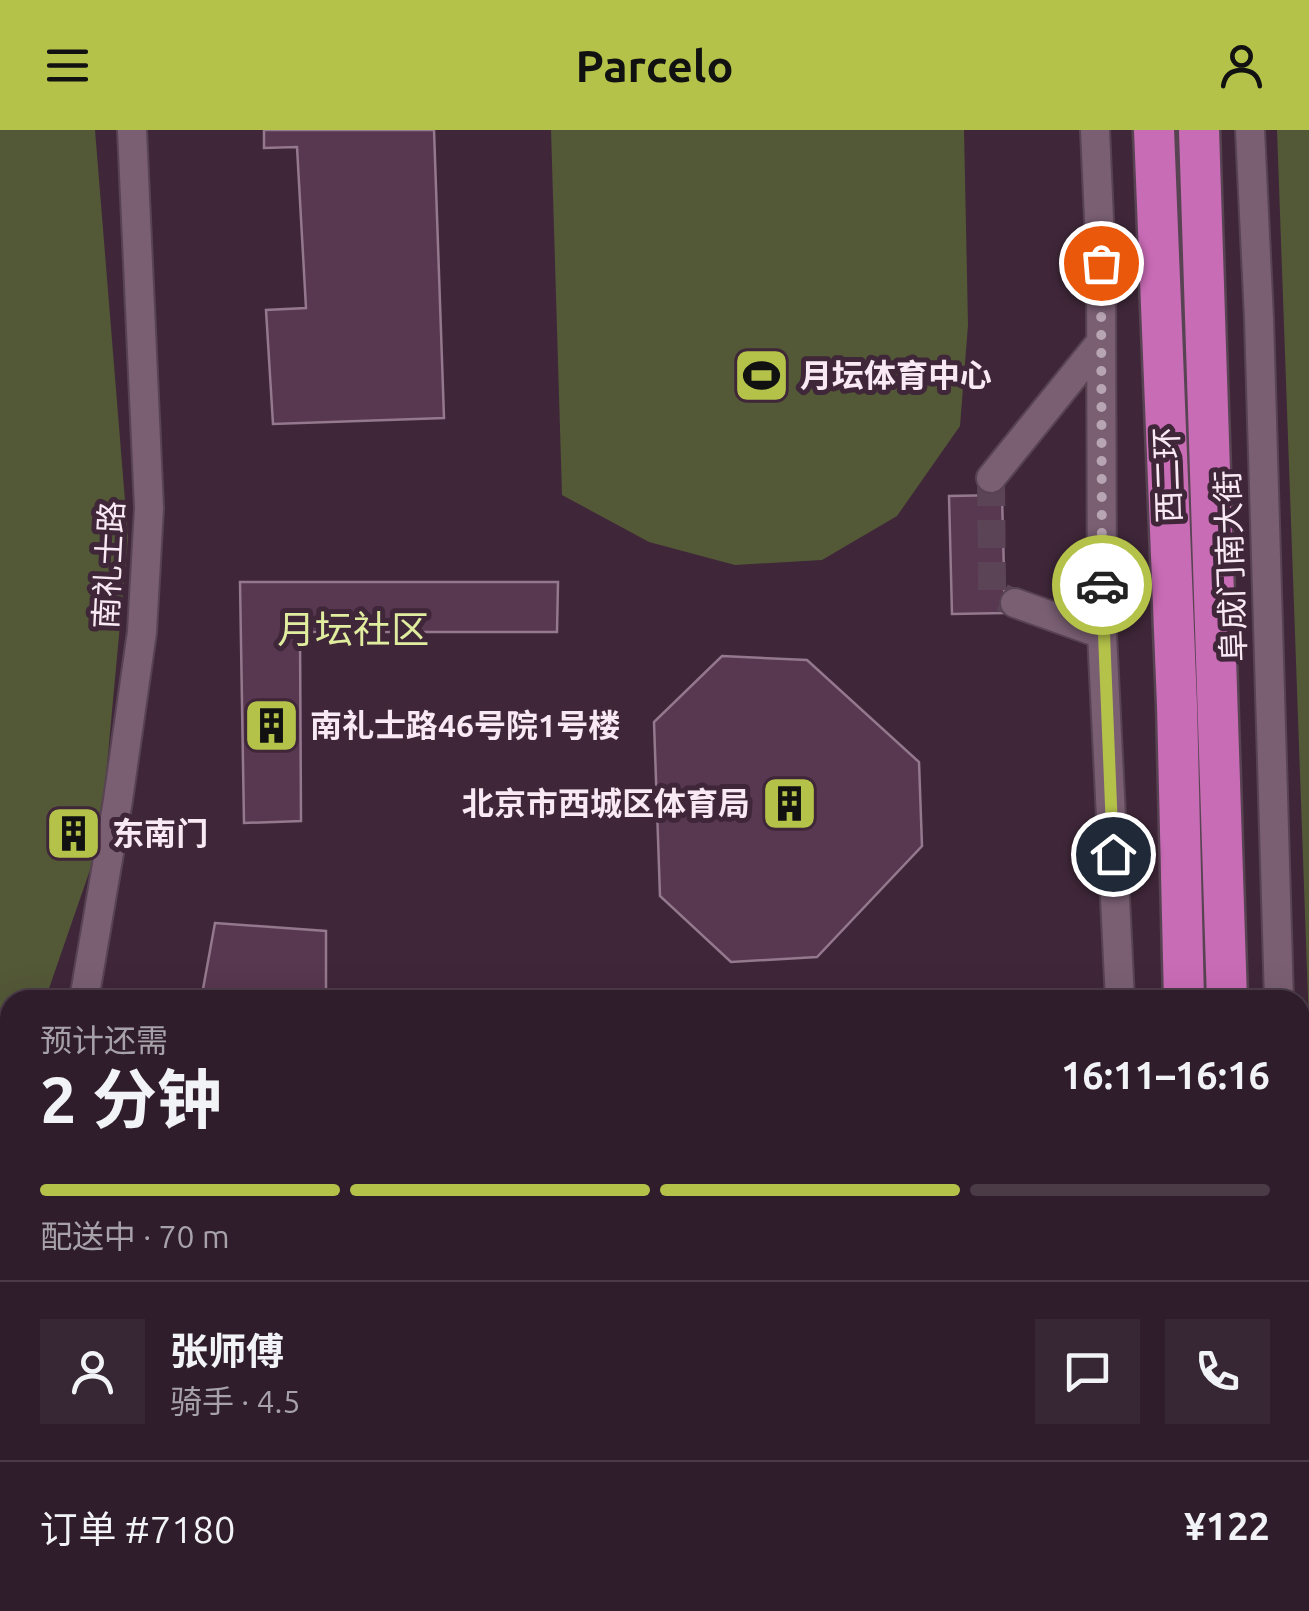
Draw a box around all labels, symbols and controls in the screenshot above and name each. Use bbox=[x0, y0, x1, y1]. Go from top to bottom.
icon: menu bbox=[40, 38, 95, 93]
icon: person bbox=[1214, 38, 1269, 93]
text: Parcelo bbox=[575, 40, 734, 91]
pin bbox=[1059, 221, 1144, 306]
icon: bag bbox=[1074, 236, 1129, 291]
sports icon: 月坛体育中心 bbox=[731, 346, 791, 406]
place label: 月坛体育中心 bbox=[800, 357, 992, 393]
street label: 西二环 bbox=[1147, 426, 1187, 524]
street label: 阜成门南大街 bbox=[1209, 469, 1251, 663]
street label: 南礼士路 bbox=[87, 500, 129, 630]
courier bbox=[1052, 535, 1152, 635]
icon: car bbox=[1075, 558, 1130, 613]
district label: 月坛社区 bbox=[277, 608, 429, 650]
building icon: 南礼士路46号院1号楼 bbox=[241, 696, 301, 756]
place label: 南礼士路46号院1号楼 bbox=[310, 707, 620, 743]
building icon: 北京市西城区体育局 bbox=[759, 774, 819, 834]
place label: 北京市西城区体育局 bbox=[462, 785, 750, 821]
building icon: 东南门 bbox=[43, 804, 103, 864]
pin bbox=[1071, 812, 1156, 897]
place label: 东南门 bbox=[112, 815, 208, 851]
icon: home bbox=[1086, 827, 1141, 882]
text: 预计还需 bbox=[40, 1022, 168, 1058]
text: 16:11–16:16 bbox=[1061, 1054, 1270, 1096]
text: 2 分钟 bbox=[40, 1062, 222, 1135]
text: 配送中 · 70 m bbox=[40, 1218, 230, 1254]
button: person bbox=[40, 1319, 145, 1424]
button: chat bbox=[1035, 1319, 1140, 1424]
button: phone bbox=[1165, 1319, 1270, 1424]
text: 张师傅 bbox=[170, 1330, 284, 1372]
text: 骑手 · 4.5 bbox=[170, 1383, 301, 1419]
text: ¥122 bbox=[1184, 1505, 1270, 1547]
text: 订单 #7180 bbox=[40, 1508, 235, 1550]

